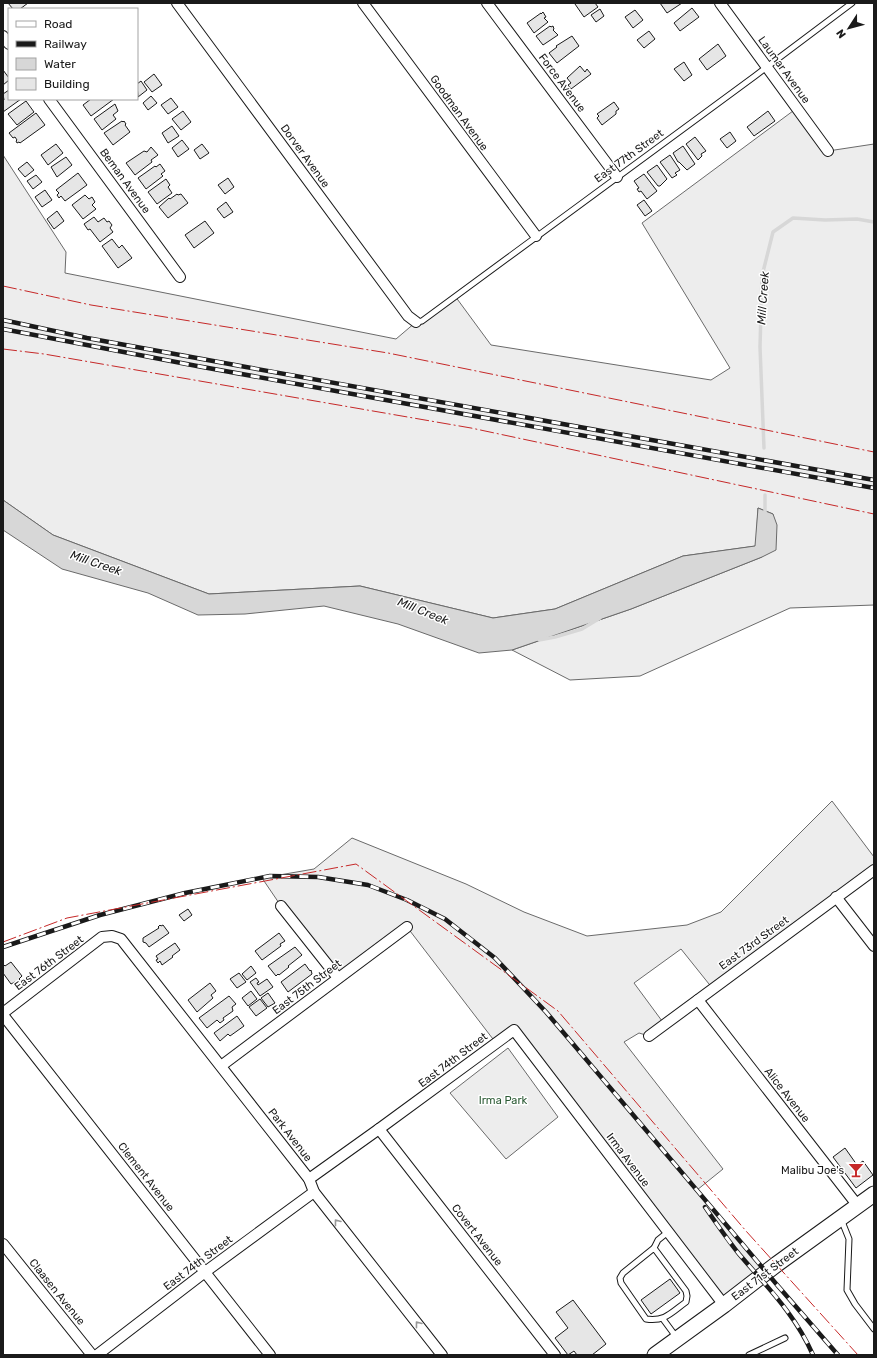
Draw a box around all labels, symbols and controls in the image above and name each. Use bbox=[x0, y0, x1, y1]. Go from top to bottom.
legend bbox=[8, 8, 138, 100]
north arrow bbox=[829, 8, 869, 48]
text: Road bbox=[44, 17, 72, 31]
text: N bbox=[834, 26, 849, 41]
street label: Laumar Avenue bbox=[755, 34, 813, 106]
text: Railway bbox=[44, 37, 87, 51]
street label: Force Avenue bbox=[536, 51, 588, 115]
text: Water bbox=[44, 57, 76, 71]
street label: Goodman Avenue bbox=[427, 73, 491, 153]
text: Building bbox=[44, 77, 90, 91]
street label: Dorver Avenue bbox=[278, 122, 332, 190]
street label: East 77th Street bbox=[592, 126, 667, 185]
street label: Beman Avenue bbox=[97, 146, 153, 216]
water label: Mill Creek bbox=[754, 270, 772, 325]
water label: Mill Creek bbox=[68, 548, 124, 579]
water label: Mill Creek bbox=[396, 595, 451, 628]
street label: East 73rd Street bbox=[717, 913, 792, 973]
street label: East 76th Street bbox=[12, 932, 87, 993]
street label: East 75th Street bbox=[270, 956, 345, 1017]
street label: East 74th Street bbox=[416, 1029, 491, 1090]
street label: Alice Avenue bbox=[762, 1065, 812, 1125]
park label: Irma Park bbox=[479, 1094, 528, 1107]
street label: Park Avenue bbox=[265, 1106, 315, 1164]
street label: Irma Avenue bbox=[604, 1131, 652, 1189]
street label: Clement Avenue bbox=[115, 1140, 177, 1214]
bar icon: Malibu Joe's bbox=[847, 1161, 865, 1179]
place label: Malibu Joe's bbox=[781, 1164, 844, 1177]
street label: Covert Avenue bbox=[449, 1201, 505, 1269]
one-way arrow bbox=[335, 1220, 342, 1227]
street label: East 74th Street bbox=[161, 1232, 236, 1293]
street label: East 71st Street bbox=[729, 1244, 801, 1303]
street label: Claasen Avenue bbox=[26, 1256, 88, 1328]
one-way arrow bbox=[415, 1322, 422, 1329]

